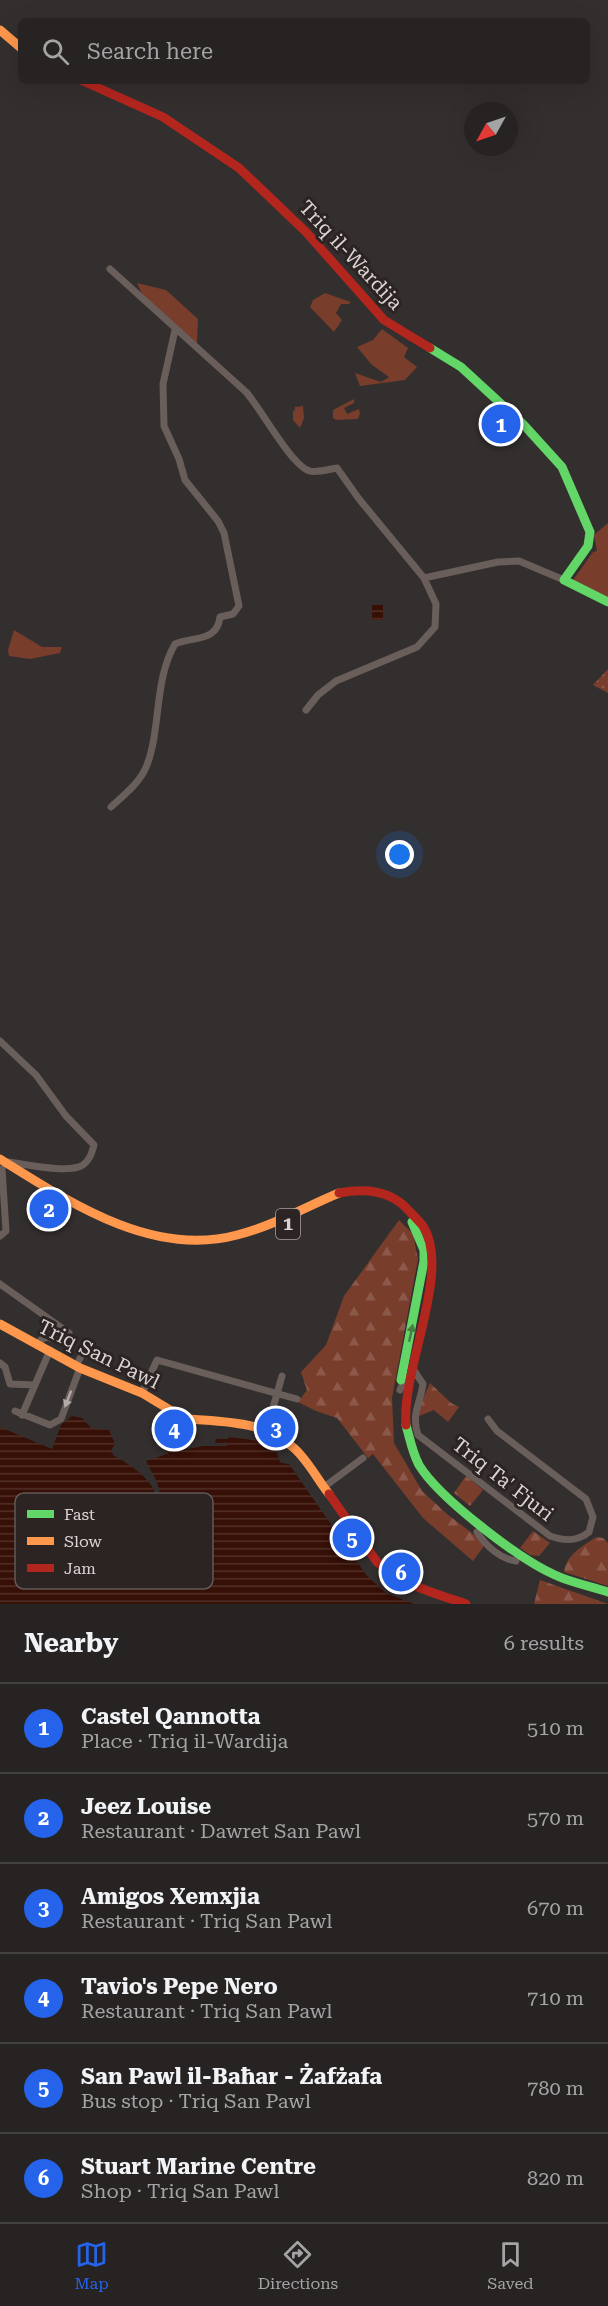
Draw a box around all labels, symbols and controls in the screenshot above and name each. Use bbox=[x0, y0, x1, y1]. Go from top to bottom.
search box bbox=[18, 18, 590, 84]
icon: search bbox=[39, 35, 72, 68]
text: Search here bbox=[87, 39, 213, 64]
north arrow bbox=[464, 102, 518, 156]
street label: Triq il-Wardija bbox=[294, 195, 408, 315]
pin: 1 bbox=[482, 402, 520, 446]
your location bbox=[385, 840, 414, 869]
pin: 2 bbox=[29, 1186, 68, 1232]
road number: 1 bbox=[276, 1209, 300, 1239]
street label: Triq San Pawl bbox=[34, 1314, 164, 1394]
one-way arrow bbox=[406, 1323, 416, 1342]
one-way arrow bbox=[63, 1390, 72, 1408]
pin: 4 bbox=[154, 1406, 194, 1452]
pin: 3 bbox=[256, 1406, 296, 1450]
street label: Triq Ta' Fjuri bbox=[448, 1432, 558, 1526]
legend bbox=[15, 1493, 213, 1589]
text: Fast bbox=[64, 1505, 95, 1524]
pin: 5 bbox=[332, 1516, 372, 1560]
text: Slow bbox=[64, 1532, 102, 1551]
pin: 6 bbox=[382, 1550, 420, 1594]
text: Jam bbox=[64, 1559, 96, 1578]
text: Nearby bbox=[24, 1628, 118, 1658]
text: 6 results bbox=[504, 1631, 584, 1655]
text: Castel Qannotta bbox=[81, 1704, 261, 1729]
text: 1 bbox=[38, 1716, 49, 1740]
text: 510 m bbox=[527, 1716, 584, 1740]
text: Place · Triq il-Wardija bbox=[81, 1729, 288, 1753]
text: Jeez Louise bbox=[81, 1794, 211, 1819]
text: 2 bbox=[38, 1806, 49, 1830]
text: 570 m bbox=[527, 1806, 584, 1830]
text: Restaurant · Dawret San Pawl bbox=[81, 1819, 361, 1843]
text: Amigos Xemxjia bbox=[81, 1884, 260, 1909]
text: 3 bbox=[38, 1896, 49, 1920]
text: 670 m bbox=[527, 1896, 584, 1920]
text: Restaurant · Triq San Pawl bbox=[81, 1909, 332, 1933]
text: Tavio's Pepe Nero bbox=[81, 1974, 278, 1999]
text: 4 bbox=[38, 1986, 49, 2010]
text: 710 m bbox=[527, 1986, 584, 2010]
text: Restaurant · Triq San Pawl bbox=[81, 1999, 332, 2023]
text: San Pawl il-Baħar - Żafżafa bbox=[81, 2064, 382, 2089]
text: 5 bbox=[38, 2076, 49, 2100]
text: 780 m bbox=[527, 2076, 584, 2100]
text: Bus stop · Triq San Pawl bbox=[81, 2089, 311, 2113]
text: Stuart Marine Centre bbox=[81, 2154, 316, 2179]
text: 6 bbox=[38, 2166, 49, 2190]
text: 820 m bbox=[527, 2166, 584, 2190]
text: Shop · Triq San Pawl bbox=[81, 2179, 279, 2203]
tab: Map bbox=[74, 2238, 109, 2293]
tab: Directions bbox=[258, 2238, 338, 2293]
tab: Saved bbox=[487, 2238, 534, 2293]

